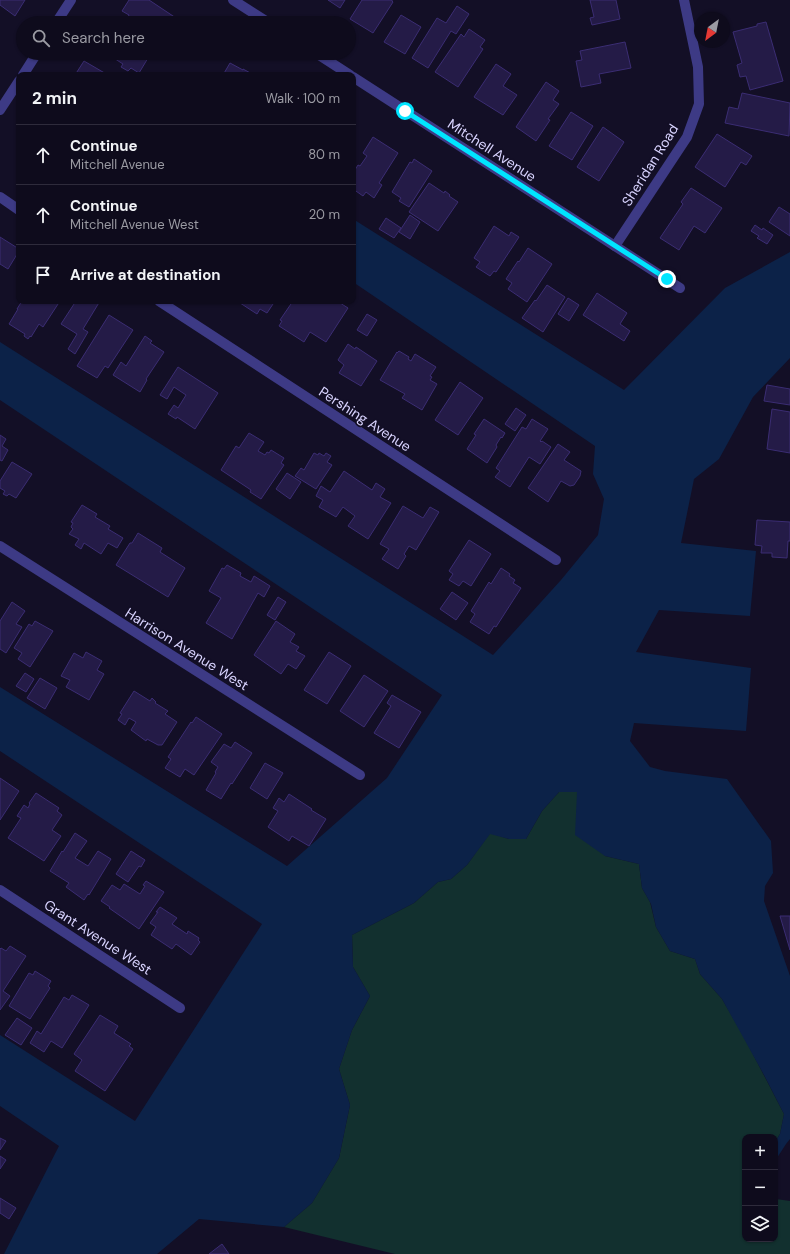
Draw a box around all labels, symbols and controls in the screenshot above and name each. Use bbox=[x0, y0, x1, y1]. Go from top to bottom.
north arrow bbox=[694, 12, 730, 48]
search box bbox=[16, 16, 356, 60]
icon: search bbox=[30, 27, 52, 49]
text: Search here bbox=[62, 28, 145, 48]
text: 2 min bbox=[32, 87, 77, 109]
text: Walk · 100 m bbox=[265, 90, 340, 107]
route start bbox=[396, 102, 414, 120]
street label: Mitchell Avenue bbox=[444, 115, 540, 185]
street label: Sheridan Road bbox=[618, 121, 682, 209]
text: Continue bbox=[70, 136, 138, 156]
icon: ahead bbox=[32, 144, 54, 166]
text: 80 m bbox=[308, 146, 340, 163]
text: Mitchell Avenue bbox=[70, 156, 165, 173]
text: Continue bbox=[70, 196, 138, 216]
icon: ahead bbox=[32, 204, 54, 226]
text: 20 m bbox=[309, 206, 340, 223]
text: Mitchell Avenue West bbox=[70, 216, 199, 233]
icon: arrive bbox=[32, 264, 54, 286]
text: Arrive at destination bbox=[70, 265, 221, 285]
route end bbox=[658, 270, 676, 288]
street label: Pershing Avenue bbox=[315, 382, 415, 456]
street label: Harrison Avenue West bbox=[122, 604, 252, 694]
street label: Grant Avenue West bbox=[41, 895, 155, 979]
map controls bbox=[742, 1134, 778, 1242]
button: + bbox=[742, 1134, 778, 1170]
button: − bbox=[742, 1170, 778, 1206]
button: layers bbox=[742, 1206, 778, 1242]

